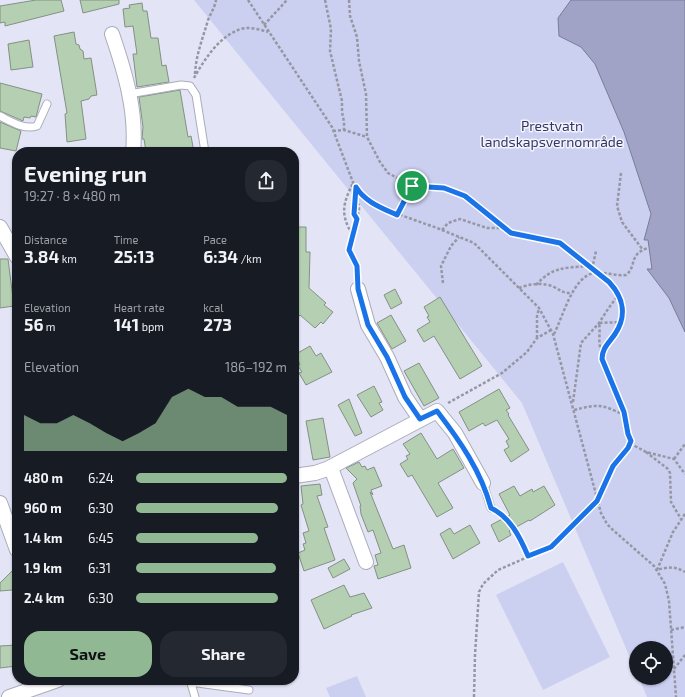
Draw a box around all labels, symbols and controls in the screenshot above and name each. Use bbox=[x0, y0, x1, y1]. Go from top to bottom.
park label: Prestvatn landskapsvernområde bbox=[481, 117, 623, 150]
text: Evening run bbox=[24, 160, 147, 186]
button: share bbox=[245, 160, 287, 202]
pin bbox=[395, 169, 429, 203]
icon: arrive bbox=[401, 175, 423, 197]
text: 19:27 · 8 × 480 m bbox=[24, 188, 121, 204]
text: Distance bbox=[24, 233, 67, 246]
text: Time bbox=[114, 233, 138, 246]
text: Pace bbox=[203, 233, 227, 246]
text: 3.84 bbox=[24, 246, 59, 266]
text: 25:13 bbox=[114, 246, 154, 266]
text: 6:34 bbox=[203, 246, 238, 266]
text: km bbox=[59, 252, 77, 265]
text: /km bbox=[238, 252, 262, 265]
text: Elevation bbox=[24, 301, 71, 314]
text: Heart rate bbox=[114, 301, 165, 314]
text: kcal bbox=[203, 301, 223, 314]
text: 56 bbox=[24, 314, 43, 334]
text: 141 bbox=[114, 314, 139, 334]
text: 273 bbox=[203, 314, 232, 334]
text: m bbox=[43, 320, 56, 333]
text: bpm bbox=[139, 320, 164, 333]
text: Elevation bbox=[24, 359, 79, 375]
text: 186–192 m bbox=[225, 359, 287, 375]
text: 480 m bbox=[24, 470, 63, 486]
text: 6:24 bbox=[88, 470, 114, 486]
text: 960 m bbox=[24, 500, 62, 516]
text: 6:30 bbox=[88, 500, 114, 516]
text: 1.4 km bbox=[24, 530, 63, 546]
text: 6:45 bbox=[88, 530, 113, 546]
text: 1.9 km bbox=[24, 560, 62, 576]
text: 6:31 bbox=[88, 560, 111, 576]
text: 2.4 km bbox=[24, 590, 64, 606]
text: 6:30 bbox=[88, 590, 114, 606]
button: Save bbox=[24, 631, 152, 677]
button: Share bbox=[160, 631, 287, 677]
map controls bbox=[629, 641, 673, 685]
button: locate bbox=[629, 641, 673, 685]

